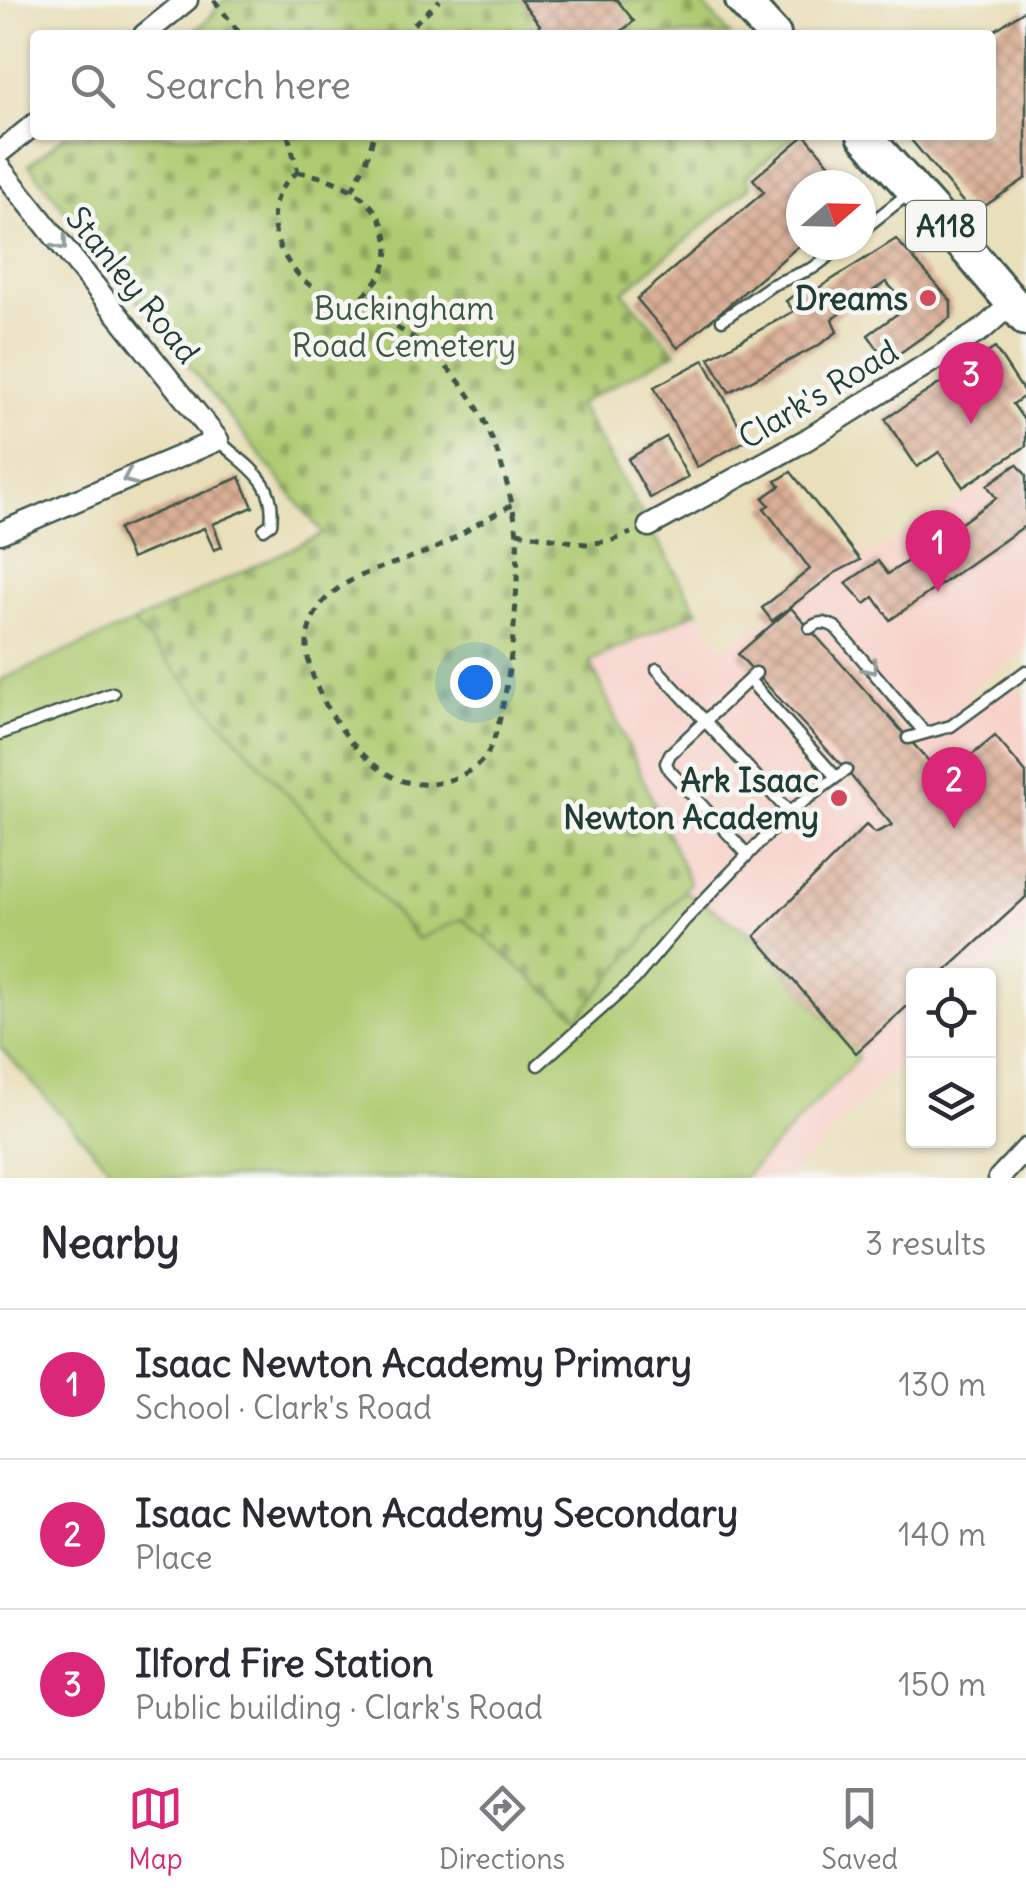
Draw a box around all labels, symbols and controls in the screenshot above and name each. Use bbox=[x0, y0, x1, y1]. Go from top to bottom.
search box bbox=[30, 30, 996, 140]
icon: search bbox=[65, 58, 120, 113]
text: Search here bbox=[145, 62, 351, 109]
north arrow bbox=[786, 170, 876, 260]
street label: Stanley Road bbox=[57, 198, 209, 372]
road number: A118 bbox=[906, 201, 986, 251]
one-way arrow bbox=[49, 233, 67, 251]
place label: Dreams bbox=[795, 278, 908, 319]
marker: Dreams bbox=[917, 287, 939, 309]
park label: Buckingham Road Cemetery bbox=[292, 288, 516, 366]
street label: Clark's Road bbox=[731, 330, 905, 458]
pin: 3 bbox=[938, 342, 1004, 424]
one-way arrow bbox=[121, 466, 139, 486]
pin: 1 bbox=[906, 510, 970, 592]
your location bbox=[450, 657, 501, 708]
one-way arrow bbox=[859, 657, 877, 675]
pin: 2 bbox=[922, 746, 986, 829]
place label: Ark Isaac Newton Academy bbox=[563, 760, 819, 838]
marker: Ark Isaac Newton Academy bbox=[828, 787, 850, 809]
map controls bbox=[906, 968, 996, 1148]
button: locate bbox=[906, 968, 996, 1058]
button: layers bbox=[906, 1058, 996, 1148]
text: Nearby bbox=[40, 1217, 179, 1269]
text: 3 results bbox=[865, 1223, 986, 1264]
text: Isaac Newton Academy Primary bbox=[135, 1340, 692, 1387]
text: 1 bbox=[66, 1364, 79, 1405]
text: 130 m bbox=[898, 1364, 986, 1405]
text: School · Clark's Road bbox=[135, 1387, 432, 1428]
text: Isaac Newton Academy Secondary bbox=[135, 1490, 738, 1537]
text: 2 bbox=[64, 1514, 81, 1555]
text: 140 m bbox=[898, 1514, 986, 1555]
text: Place bbox=[135, 1537, 212, 1578]
text: Ilford Fire Station bbox=[135, 1640, 433, 1687]
text: 3 bbox=[63, 1664, 82, 1705]
text: 150 m bbox=[898, 1664, 986, 1705]
text: Public building · Clark's Road bbox=[135, 1687, 543, 1728]
tab: Map bbox=[128, 1781, 183, 1877]
tab: Directions bbox=[439, 1781, 565, 1877]
tab: Saved bbox=[821, 1781, 898, 1877]

